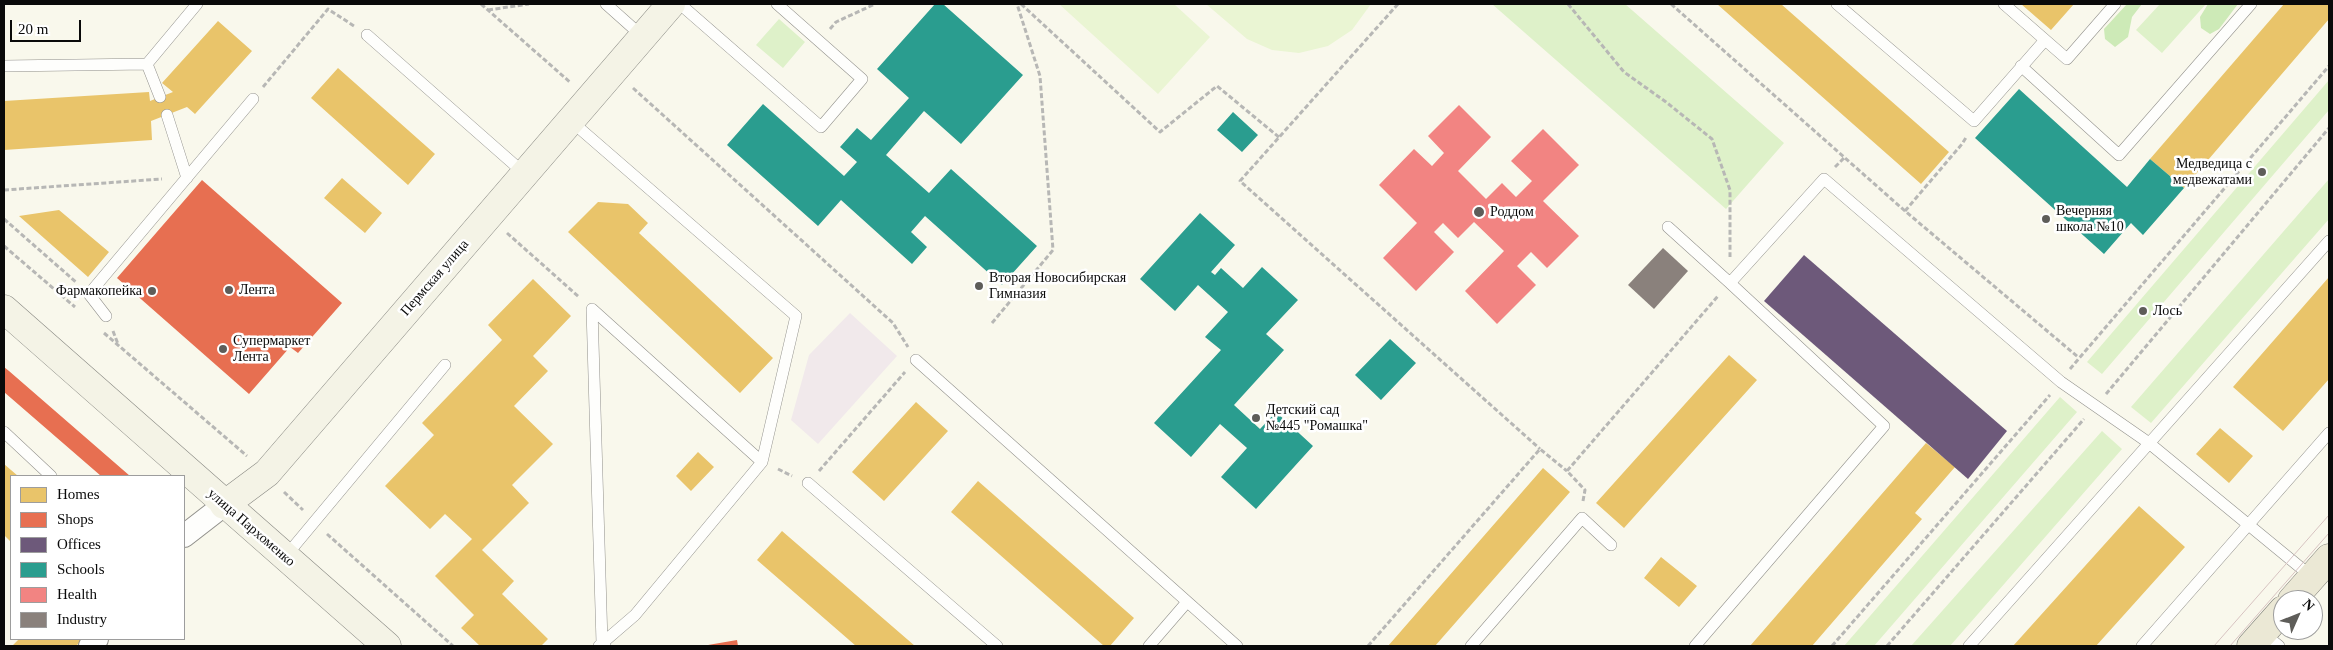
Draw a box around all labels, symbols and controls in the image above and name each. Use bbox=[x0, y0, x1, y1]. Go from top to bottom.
scale bar bbox=[12, 10, 84, 42]
text: 20 m bbox=[18, 21, 48, 37]
place label: Медведица с медвежатами bbox=[2173, 156, 2252, 188]
marker: Медведица с медвежатами bbox=[2256, 166, 2268, 178]
place label: Вечерняя школа №10 bbox=[2056, 203, 2124, 236]
place label: Роддом bbox=[1490, 204, 1534, 220]
marker: Роддом bbox=[1472, 205, 1486, 219]
marker: Вечерняя школа №10 bbox=[2040, 213, 2052, 225]
street label: Пермская улица bbox=[397, 236, 473, 320]
place label: Вторая Новосибирская Гимназия bbox=[989, 270, 1126, 302]
marker: Вторая Новосибирская Гимназия bbox=[973, 280, 985, 292]
place label: Лента bbox=[239, 282, 275, 298]
place label: Фармакопейка bbox=[56, 283, 142, 299]
marker: Лента bbox=[223, 284, 235, 296]
marker: Фармакопейка bbox=[146, 285, 158, 297]
place label: Лось bbox=[2153, 303, 2182, 319]
marker: Лось bbox=[2137, 305, 2149, 317]
place label: Супермаркет Лента bbox=[233, 333, 310, 366]
marker: Супермаркет Лента bbox=[217, 343, 229, 355]
place label: Детский сад №445 "Ромашка" bbox=[1266, 402, 1368, 434]
marker: Детский сад №445 "Ромашка" bbox=[1250, 412, 1262, 424]
legend bbox=[10, 475, 185, 640]
street label: улица Пархоменко bbox=[204, 485, 298, 571]
text: Homes bbox=[57, 486, 100, 502]
text: Shops bbox=[57, 511, 94, 527]
text: Offices bbox=[57, 536, 101, 552]
text: Schools bbox=[57, 561, 105, 577]
text: Health bbox=[57, 586, 97, 602]
north arrow bbox=[2273, 590, 2323, 640]
text: N bbox=[2300, 596, 2317, 614]
text: Industry bbox=[57, 611, 107, 627]

